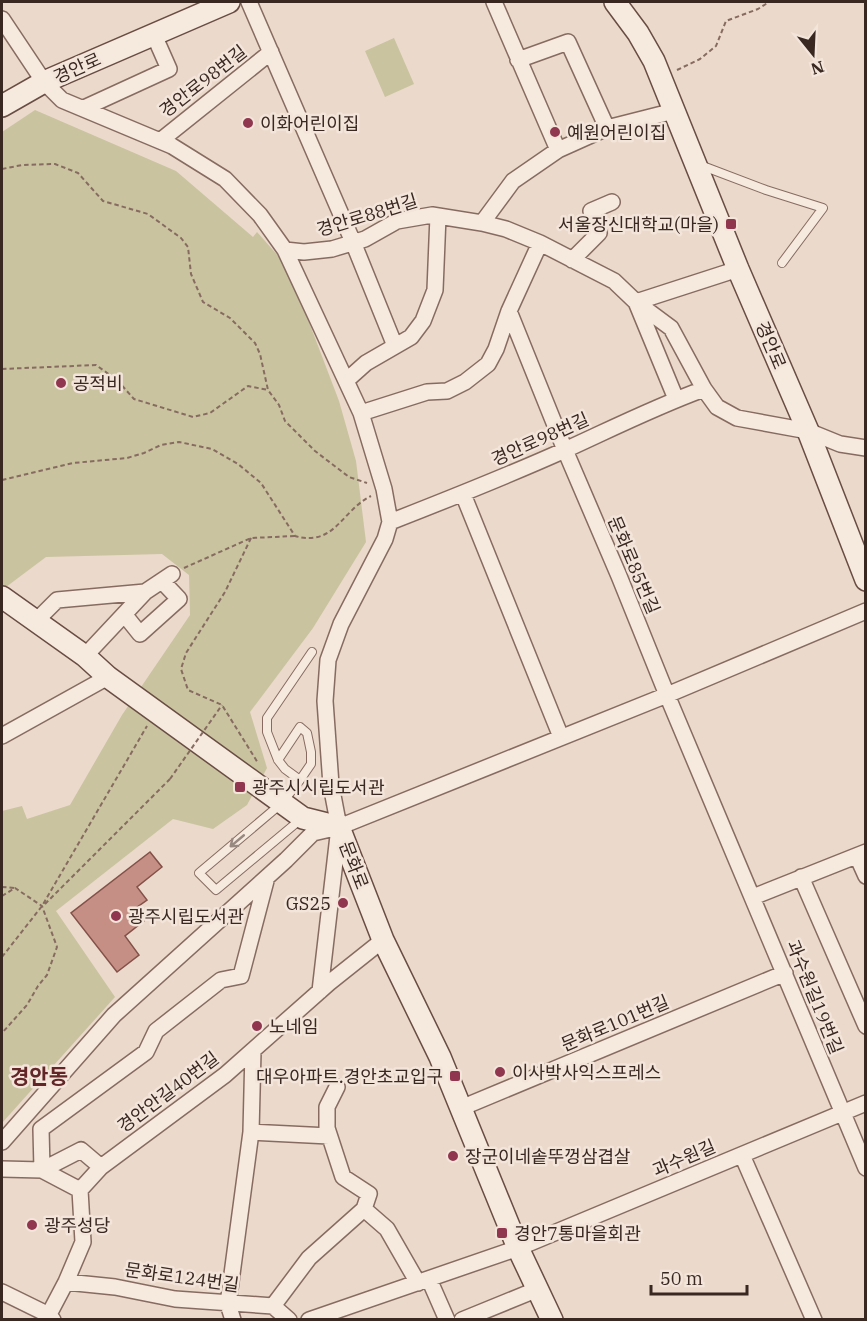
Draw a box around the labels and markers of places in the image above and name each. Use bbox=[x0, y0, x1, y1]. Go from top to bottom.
place label: 이화어린이집 bbox=[260, 112, 359, 135]
marker: 이화어린이집 bbox=[241, 116, 255, 130]
place label: 예원어린이집 bbox=[567, 121, 666, 144]
marker: 예원어린이집 bbox=[548, 125, 562, 139]
place label: 서울장신대학교(마을) bbox=[558, 213, 719, 236]
marker: 서울장신대학교(마을) bbox=[724, 217, 738, 231]
place label: 공적비 bbox=[73, 372, 123, 395]
marker: 공적비 bbox=[54, 376, 68, 390]
place label: 광주시시립도서관 bbox=[252, 776, 385, 799]
marker: 광주시시립도서관 bbox=[233, 780, 247, 794]
place label: GS25 bbox=[286, 892, 331, 915]
marker: GS25 bbox=[336, 896, 350, 910]
place label: 광주시립도서관 bbox=[128, 905, 244, 928]
marker: 광주시립도서관 bbox=[109, 909, 123, 923]
place label: 노네임 bbox=[269, 1015, 319, 1038]
marker: 노네임 bbox=[250, 1019, 264, 1033]
place label: 이사박사익스프레스 bbox=[512, 1061, 661, 1084]
place label: 대우아파트.경안초교입구 bbox=[256, 1065, 443, 1088]
marker: 이사박사익스프레스 bbox=[493, 1065, 507, 1079]
marker: 대우아파트.경안초교입구 bbox=[448, 1069, 462, 1083]
place label: 장군이네솥뚜껑삼겹살 bbox=[465, 1145, 631, 1168]
marker: 장군이네솥뚜껑삼겹살 bbox=[446, 1149, 460, 1163]
place label: 광주성당 bbox=[44, 1214, 110, 1237]
marker: 광주성당 bbox=[25, 1218, 39, 1232]
place label: 경안7통마을회관 bbox=[514, 1222, 641, 1245]
marker: 경안7통마을회관 bbox=[495, 1226, 509, 1240]

